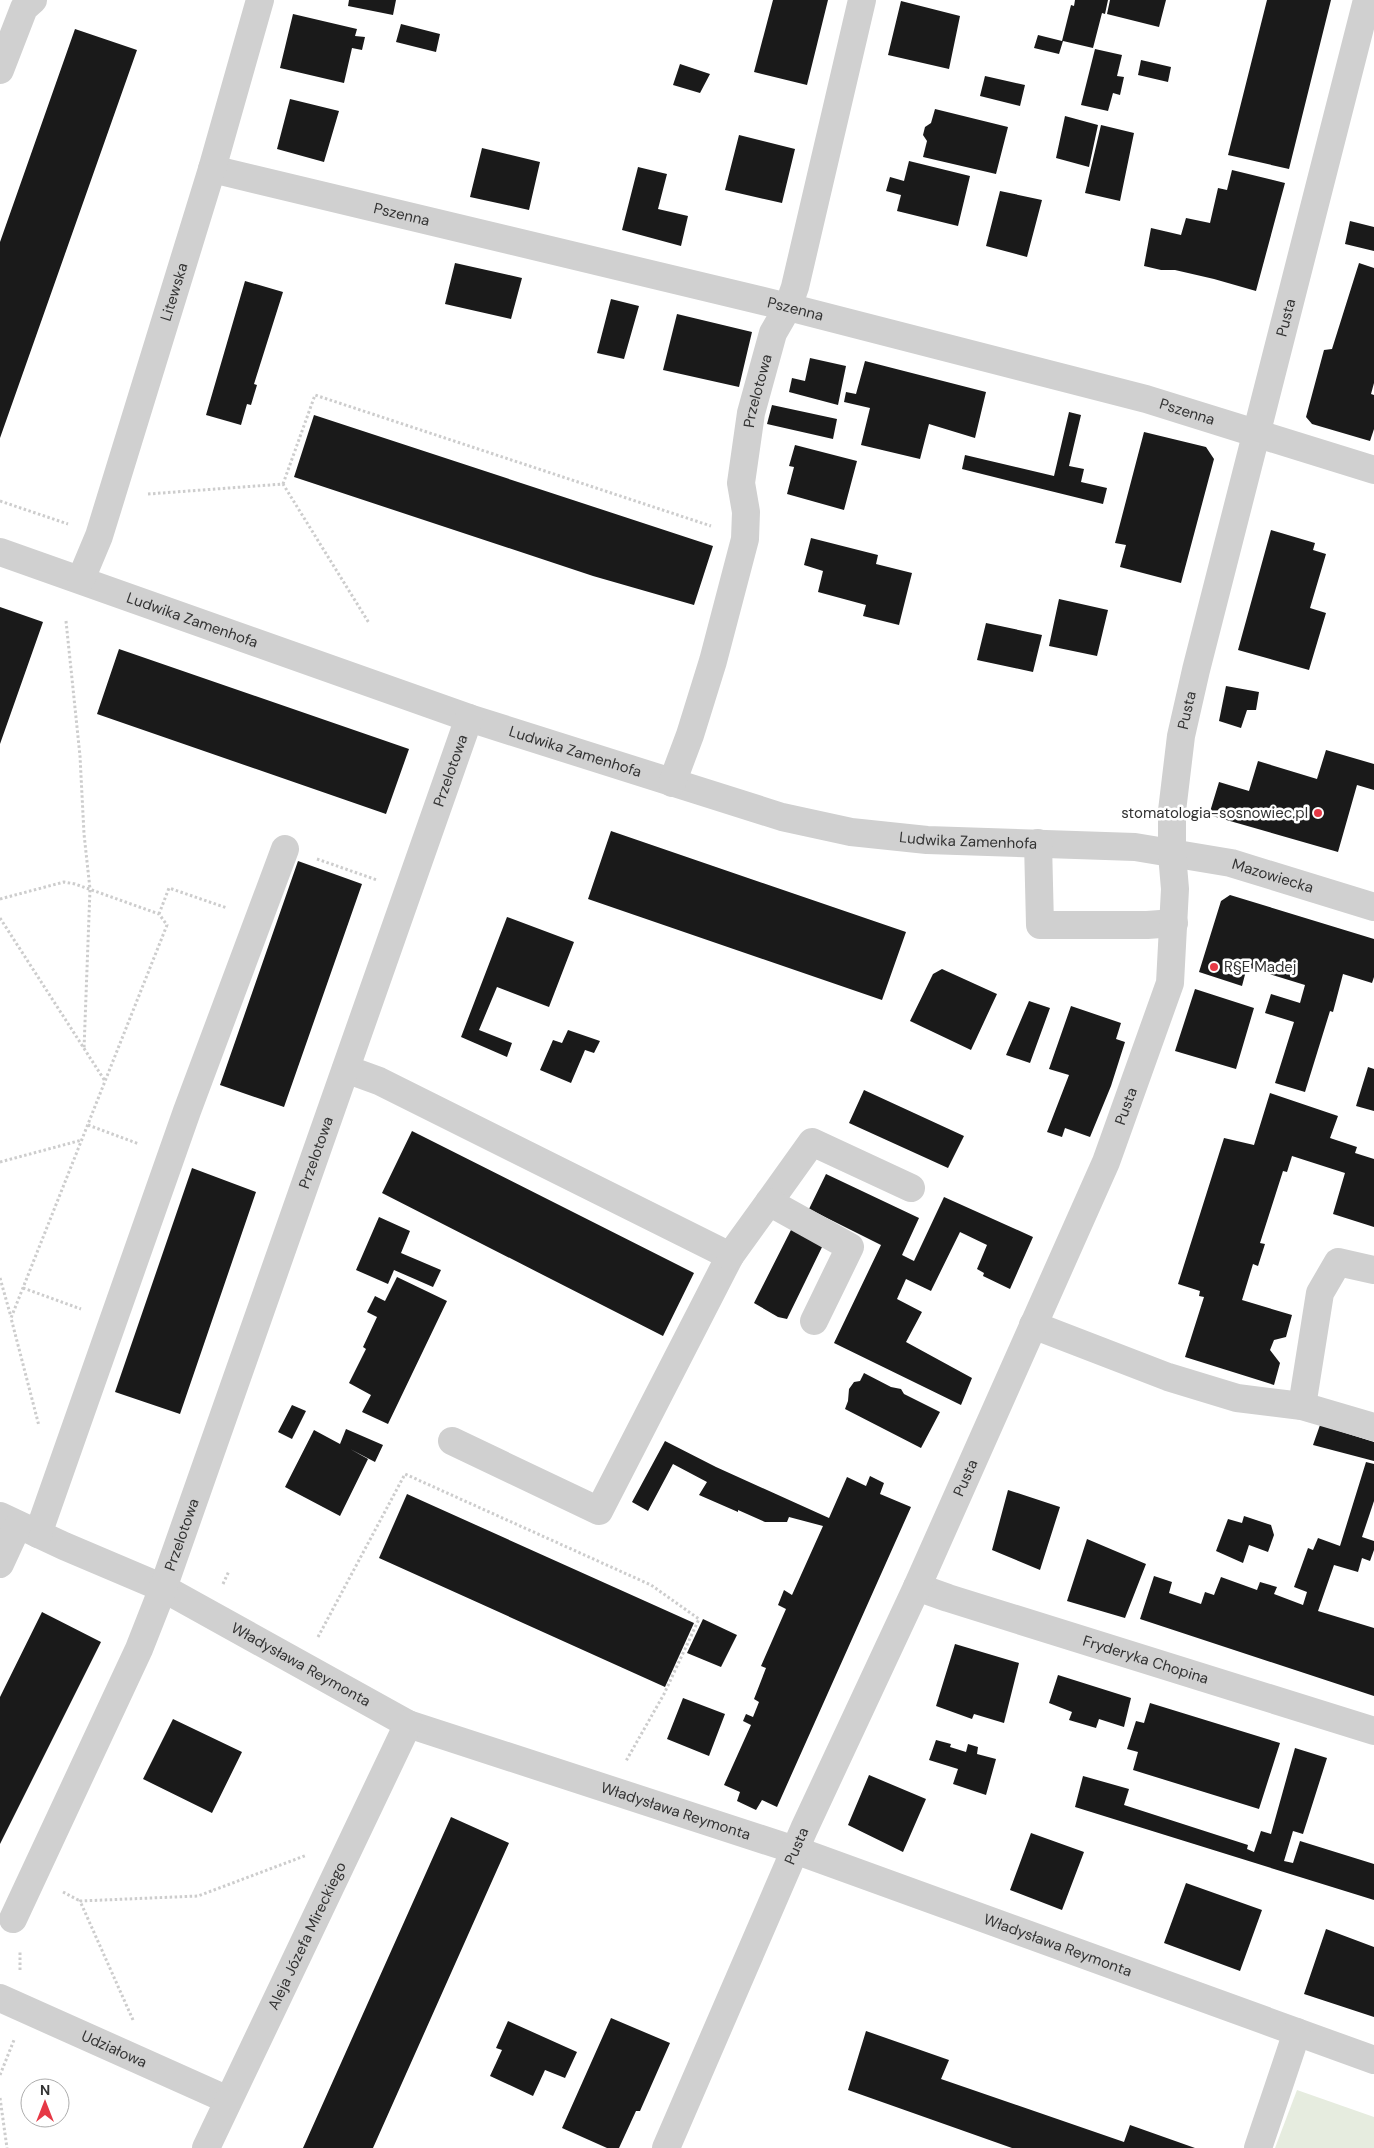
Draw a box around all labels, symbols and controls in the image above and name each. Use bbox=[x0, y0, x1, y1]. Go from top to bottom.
street label: Pszenna bbox=[372, 198, 432, 231]
street label: Litewska bbox=[156, 260, 193, 324]
street label: Pszenna bbox=[765, 292, 826, 326]
street label: Pusta bbox=[1271, 296, 1300, 339]
street label: Przelotowa bbox=[739, 352, 777, 429]
street label: Pszenna bbox=[1157, 394, 1217, 430]
street label: Ludwika Zamenhofa bbox=[124, 588, 261, 653]
street label: Pusta bbox=[1173, 689, 1201, 731]
street label: Ludwika Zamenhofa bbox=[506, 721, 644, 782]
street label: Przelotowa bbox=[429, 732, 472, 809]
place label: stomatologia-sosnowiec.pl bbox=[1121, 803, 1308, 823]
marker: stomatologia-sosnowiec.pl bbox=[1312, 807, 1324, 819]
street label: Ludwika Zamenhofa bbox=[898, 827, 1037, 854]
street label: Mazowiecka bbox=[1230, 854, 1316, 898]
place label: R§E Madej bbox=[1224, 957, 1297, 977]
marker: R§E Madej bbox=[1208, 961, 1220, 973]
street label: Pusta bbox=[1110, 1085, 1142, 1128]
street label: Przelotowa bbox=[294, 1114, 338, 1191]
street label: Pusta bbox=[949, 1456, 982, 1500]
street label: Przelotowa bbox=[160, 1496, 204, 1574]
street label: Władysława Reymonta bbox=[228, 1618, 374, 1711]
street label: Fryderyka Chopina bbox=[1080, 1631, 1211, 1689]
street label: Władysława Reymonta bbox=[598, 1777, 753, 1845]
street label: Pusta bbox=[780, 1824, 813, 1868]
street label: Aleja Józefa Mireckiego bbox=[263, 1858, 351, 2013]
street label: Władysława Reymonta bbox=[981, 1909, 1135, 1981]
street label: Udziałowa bbox=[78, 2026, 150, 2072]
north arrow bbox=[20, 2078, 70, 2128]
text: N bbox=[40, 2081, 50, 2099]

